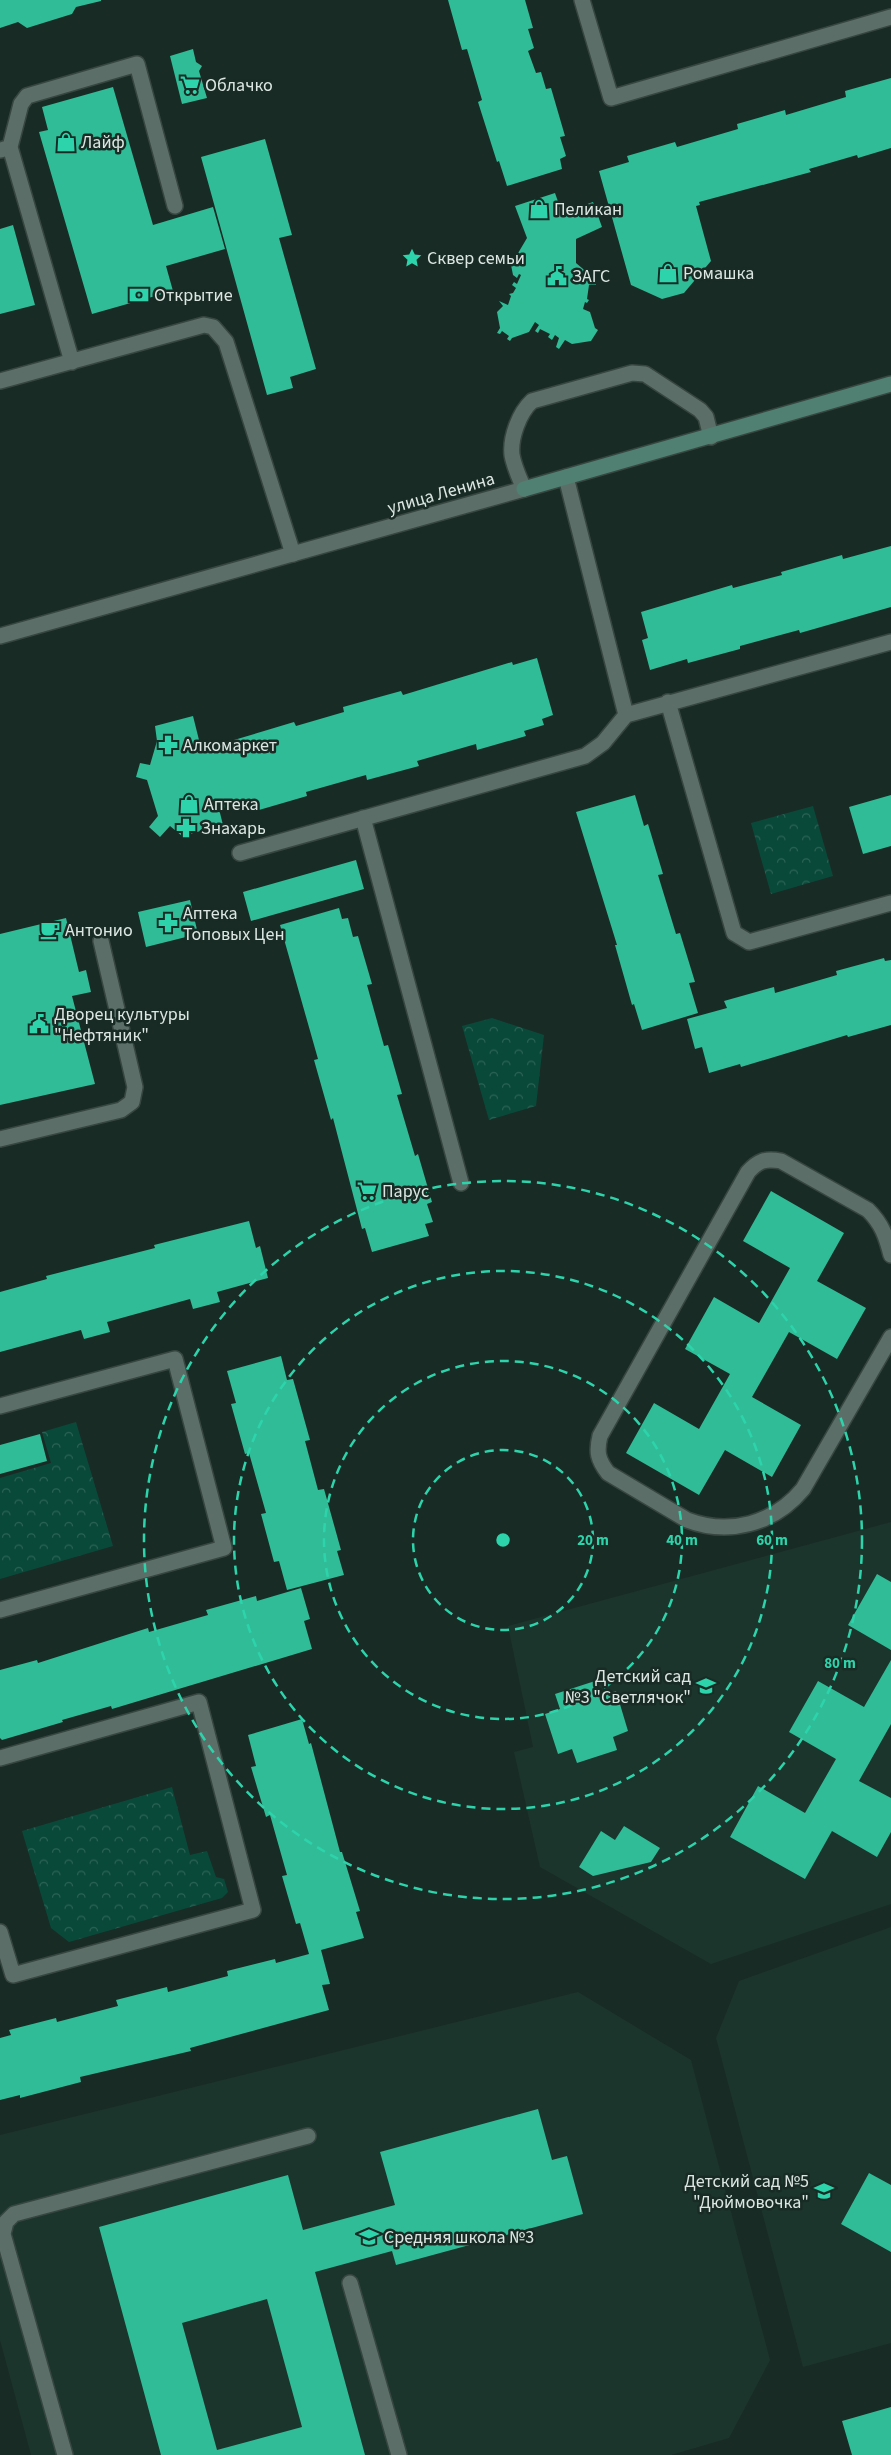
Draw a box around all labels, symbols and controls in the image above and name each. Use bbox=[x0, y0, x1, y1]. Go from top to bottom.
place label: Облачко bbox=[205, 73, 273, 98]
supermarket icon: Облачко bbox=[179, 74, 201, 96]
place label: Лайф bbox=[81, 130, 125, 155]
shop icon: Лайф bbox=[55, 131, 77, 153]
place label: Пеликан bbox=[554, 197, 622, 222]
shop icon: Пеликан bbox=[528, 198, 550, 220]
place label: Сквер семьи bbox=[427, 246, 525, 271]
place icon: Сквер семьи bbox=[401, 247, 423, 269]
place label: Ромашка bbox=[683, 261, 754, 286]
shop icon: Ромашка bbox=[657, 262, 679, 284]
place label: ЗАГС bbox=[572, 264, 610, 289]
public building icon: ЗАГС bbox=[546, 265, 568, 287]
place label: Открытие bbox=[154, 283, 233, 308]
bank icon: Открытие bbox=[128, 284, 150, 306]
street label: улица Ленина bbox=[385, 466, 498, 521]
place label: Алкомаркет bbox=[183, 733, 277, 758]
pharmacy icon: Алкомаркет bbox=[157, 734, 179, 756]
place label: Аптека bbox=[204, 792, 259, 817]
shop icon: Аптека bbox=[178, 793, 200, 815]
place label: Знахарь bbox=[201, 816, 266, 841]
pharmacy icon: Знахарь bbox=[175, 817, 197, 839]
place label: Аптека Топовых Цен bbox=[183, 901, 285, 947]
pharmacy icon: Аптека Топовых Цен bbox=[157, 912, 179, 934]
place label: Антонио bbox=[65, 918, 133, 943]
cafe icon: Антонио bbox=[39, 919, 61, 941]
place label: Дворец культуры "Нефтяник" bbox=[54, 1002, 190, 1048]
public building icon: Дворец культуры "Нефтяник" bbox=[28, 1013, 50, 1035]
place label: Парус bbox=[382, 1179, 429, 1204]
supermarket icon: Парус bbox=[356, 1180, 378, 1202]
text: 20 m bbox=[577, 1530, 609, 1551]
text: 40 m bbox=[666, 1530, 698, 1551]
text: 60 m bbox=[756, 1530, 788, 1551]
centre of rings bbox=[494, 1531, 512, 1549]
text: 80 m bbox=[824, 1653, 856, 1674]
place label: Детский сад №3 "Светлячок" bbox=[565, 1664, 691, 1710]
school or university icon: Детский сад №3 "Светлячок" bbox=[695, 1675, 717, 1697]
place label: Детский сад №5 "Дюймовочка" bbox=[684, 2169, 809, 2215]
school or university icon: Детский сад №5 "Дюймовочка" bbox=[813, 2180, 835, 2202]
place label: Средняя школа №3 bbox=[384, 2225, 534, 2250]
school or university icon: Средняя школа №3 bbox=[358, 2226, 380, 2248]

